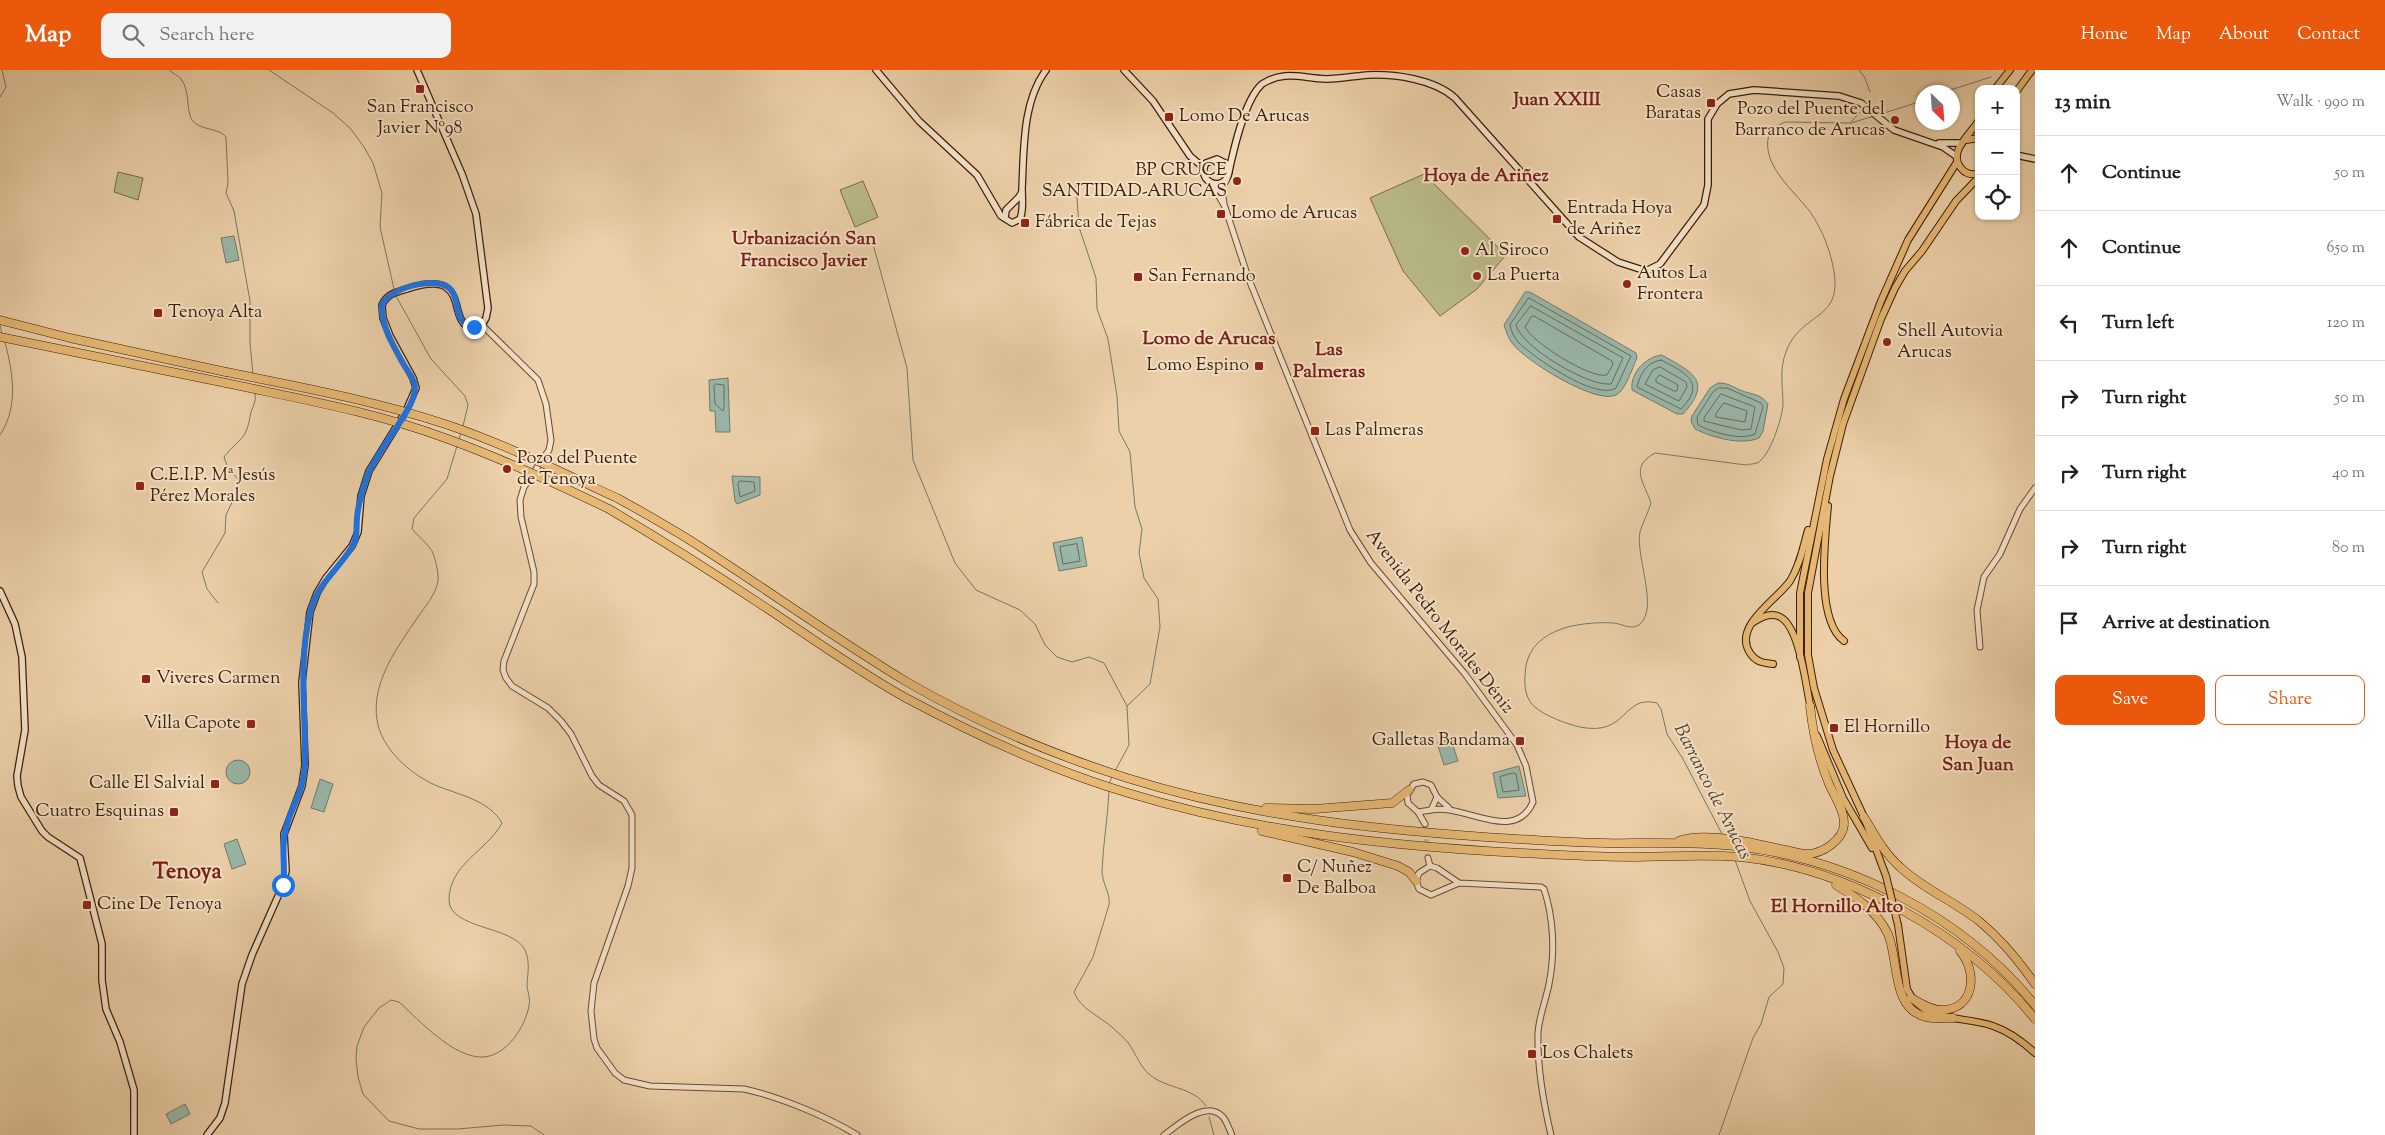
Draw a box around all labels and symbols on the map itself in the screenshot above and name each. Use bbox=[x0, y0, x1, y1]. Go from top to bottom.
place label: Casas Baratas bbox=[1645, 80, 1701, 127]
marker: San Francisco Javier Nº98 bbox=[414, 83, 426, 95]
north arrow bbox=[1915, 85, 1960, 130]
district label: Juan XXIII bbox=[1511, 87, 1602, 114]
place label: San Francisco Javier Nº98 bbox=[366, 95, 474, 142]
marker: Casas Baratas bbox=[1705, 97, 1717, 109]
place label: Pozo del Puente del Barranco de Arucas bbox=[1734, 97, 1885, 144]
place label: Lomo De Arucas bbox=[1179, 104, 1309, 130]
marker: Lomo De Arucas bbox=[1163, 111, 1175, 123]
marker: Pozo del Puente del Barranco de Arucas bbox=[1889, 114, 1901, 126]
place label: BP CRUCE SANTIDAD-ARUCAS bbox=[1042, 158, 1227, 205]
district label: Hoya de Ariñez bbox=[1423, 163, 1549, 190]
marker: BP CRUCE SANTIDAD-ARUCAS bbox=[1231, 175, 1243, 187]
place label: Entrada Hoya de Ariñez bbox=[1567, 196, 1672, 243]
place label: Lomo de Arucas bbox=[1231, 201, 1357, 227]
marker: Lomo de Arucas bbox=[1215, 208, 1227, 220]
place label: Fábrica de Tejas bbox=[1035, 210, 1157, 236]
marker: Entrada Hoya de Ariñez bbox=[1551, 213, 1563, 225]
marker: Fábrica de Tejas bbox=[1019, 217, 1031, 229]
district label: Urbanización San Francisco Javier bbox=[732, 226, 877, 275]
place label: Al Siroco bbox=[1475, 238, 1549, 264]
marker: Al Siroco bbox=[1459, 245, 1471, 257]
place label: Autos La Frontera bbox=[1637, 261, 1707, 308]
place label: La Puerta bbox=[1487, 263, 1560, 289]
place label: San Fernando bbox=[1148, 264, 1256, 290]
marker: La Puerta bbox=[1471, 270, 1483, 282]
marker: San Fernando bbox=[1132, 271, 1144, 283]
marker: Autos La Frontera bbox=[1621, 278, 1633, 290]
place label: Tenoya Alta bbox=[168, 300, 262, 326]
marker: Tenoya Alta bbox=[152, 307, 164, 319]
route end bbox=[463, 316, 486, 339]
place label: Shell Autovia Arucas bbox=[1897, 319, 2003, 366]
district label: Lomo de Arucas bbox=[1142, 326, 1276, 353]
marker: Shell Autovia Arucas bbox=[1881, 336, 1893, 348]
district label: Las Palmeras bbox=[1293, 337, 1366, 386]
place label: Lomo Espino bbox=[1147, 353, 1249, 379]
marker: Lomo Espino bbox=[1253, 360, 1265, 372]
place label: Las Palmeras bbox=[1325, 418, 1424, 444]
marker: Las Palmeras bbox=[1309, 425, 1321, 437]
place label: Pozo del Puente de Tenoya bbox=[517, 446, 638, 493]
place label: C.E.I.P. Mª Jesús Pérez Morales bbox=[150, 463, 275, 510]
marker: Pozo del Puente de Tenoya bbox=[501, 463, 513, 475]
marker: C.E.I.P. Mª Jesús Pérez Morales bbox=[134, 480, 146, 492]
street label: Avenida Pedro Morales Déniz bbox=[1359, 524, 1519, 720]
place label: Viveres Carmen bbox=[156, 666, 281, 692]
marker: Viveres Carmen bbox=[140, 673, 152, 685]
place label: Villa Capote bbox=[144, 711, 241, 737]
place label: El Hornillo bbox=[1844, 715, 1930, 741]
marker: Villa Capote bbox=[245, 718, 257, 730]
water label: Barranco de Arucas bbox=[1666, 719, 1758, 865]
marker: El Hornillo bbox=[1828, 722, 1840, 734]
place label: Galletas Bandama bbox=[1372, 728, 1510, 754]
district label: Hoya de San Juan bbox=[1942, 730, 2015, 779]
marker: Galletas Bandama bbox=[1514, 735, 1526, 747]
place label: Calle El Salvial bbox=[89, 771, 205, 797]
marker: Calle El Salvial bbox=[209, 778, 221, 790]
place label: Cuatro Esquinas bbox=[35, 799, 164, 825]
marker: Cuatro Esquinas bbox=[168, 806, 180, 818]
place label: C/ Nuñez De Balboa bbox=[1297, 855, 1376, 902]
district label: Tenoya bbox=[152, 857, 222, 889]
marker: C/ Nuñez De Balboa bbox=[1281, 872, 1293, 884]
route start bbox=[272, 874, 295, 897]
place label: Cine De Tenoya bbox=[97, 892, 222, 918]
district label: El Hornillo Alto bbox=[1771, 894, 1904, 921]
marker: Cine De Tenoya bbox=[81, 899, 93, 911]
place label: Los Chalets bbox=[1542, 1041, 1633, 1067]
marker: Los Chalets bbox=[1526, 1048, 1538, 1060]

